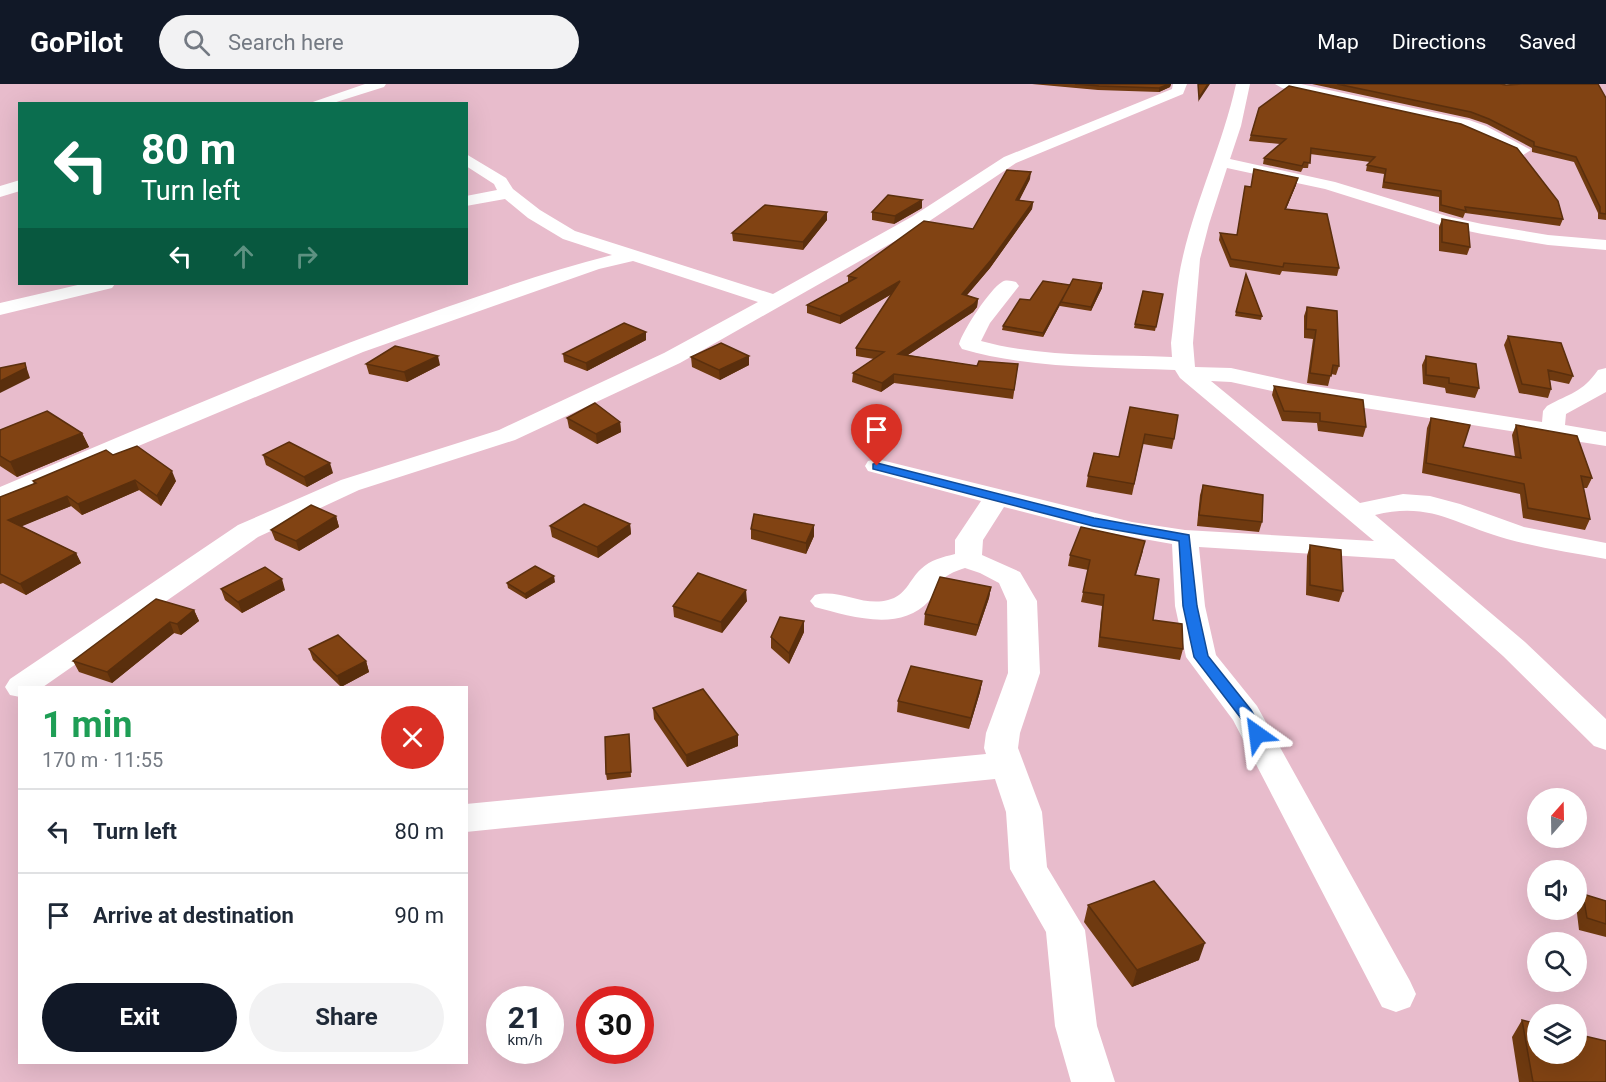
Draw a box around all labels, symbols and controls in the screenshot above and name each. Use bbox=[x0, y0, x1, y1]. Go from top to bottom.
search box bbox=[159, 15, 579, 69]
text: GoPilot bbox=[30, 26, 123, 59]
icon: search bbox=[180, 26, 213, 59]
text: Search here bbox=[228, 30, 344, 55]
text: Map bbox=[1317, 30, 1359, 54]
text: Directions bbox=[1392, 30, 1486, 54]
text: Saved bbox=[1519, 30, 1576, 54]
text: 80 m bbox=[141, 125, 236, 174]
icon: left bbox=[42, 126, 120, 204]
text: Turn left bbox=[141, 175, 241, 207]
icon: left bbox=[164, 240, 197, 273]
icon: ahead bbox=[227, 240, 260, 273]
icon: right bbox=[290, 240, 323, 273]
pin bbox=[851, 404, 902, 466]
icon: arrive bbox=[860, 413, 893, 446]
position arrow bbox=[1225, 702, 1289, 766]
text: 1 min bbox=[42, 704, 133, 746]
button: close bbox=[381, 706, 444, 769]
text: 170 m · 11:55 bbox=[42, 748, 163, 772]
north arrow bbox=[1527, 788, 1587, 848]
map controls bbox=[1527, 788, 1587, 1064]
icon: left bbox=[42, 815, 75, 848]
text: Turn left bbox=[93, 819, 177, 844]
text: 80 m bbox=[395, 819, 444, 844]
button: sound bbox=[1527, 860, 1587, 920]
icon: arrive bbox=[42, 899, 75, 932]
text: Arrive at destination bbox=[93, 903, 294, 928]
text: 90 m bbox=[395, 903, 444, 928]
button: search bbox=[1527, 932, 1587, 992]
button: Exit bbox=[42, 983, 237, 1052]
button: Share bbox=[249, 983, 444, 1052]
speed limit sign: 30 bbox=[576, 986, 654, 1064]
text: 21 bbox=[508, 1000, 542, 1035]
button: layers bbox=[1527, 1004, 1587, 1064]
text: km/h bbox=[507, 1031, 543, 1049]

